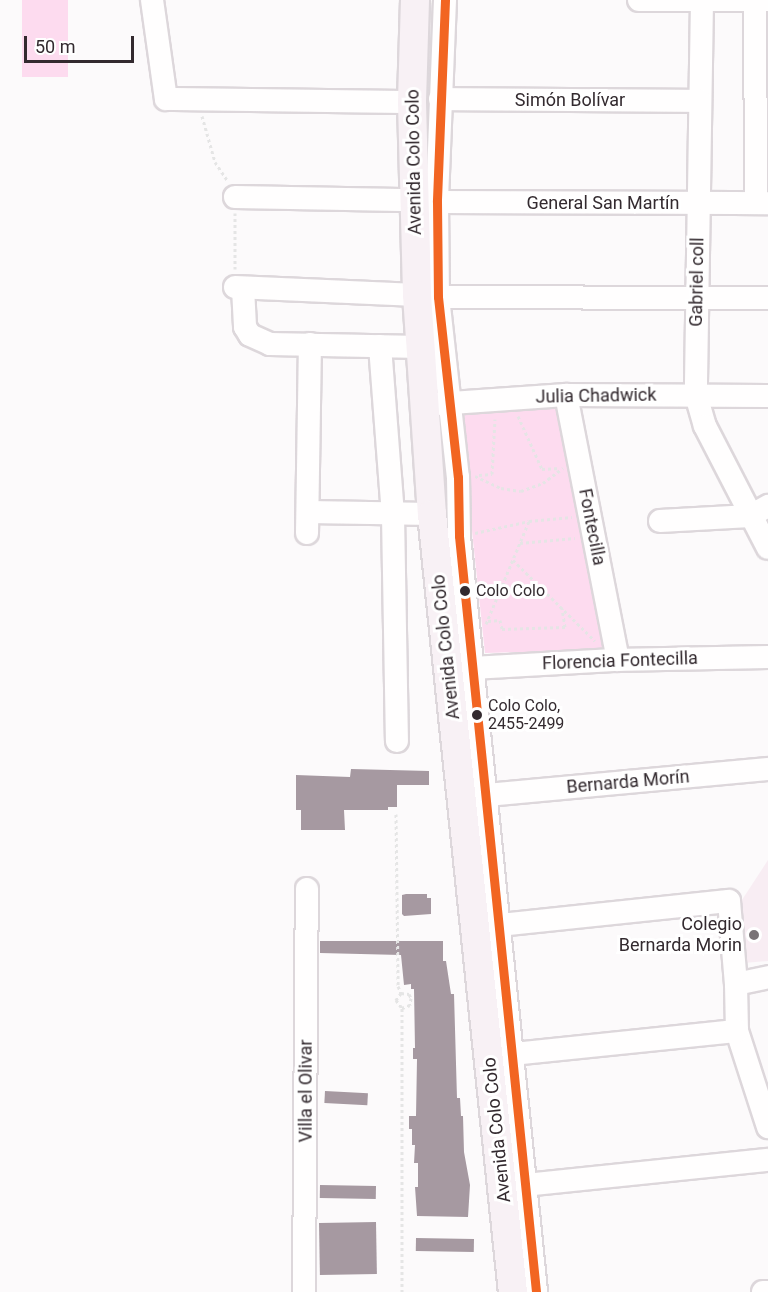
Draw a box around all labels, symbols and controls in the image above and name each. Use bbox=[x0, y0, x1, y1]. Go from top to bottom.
scale bar bbox=[27, 24, 136, 62]
text: 50 m bbox=[35, 36, 75, 57]
street label: Avenida Colo Colo bbox=[402, 89, 426, 235]
street label: Simón Bolívar bbox=[515, 89, 625, 111]
street label: General San Martín bbox=[527, 192, 679, 214]
street label: Gabriel coll bbox=[685, 237, 709, 327]
street label: Julia Chadwick bbox=[535, 384, 657, 408]
street label: Fontecilla bbox=[574, 487, 610, 567]
street label: Avenida Colo Colo bbox=[428, 573, 464, 721]
place label: Colo Colo bbox=[476, 581, 545, 601]
marker: Colo Colo bbox=[459, 585, 471, 597]
street label: Florencia Fontecilla bbox=[542, 647, 698, 675]
place label: Colo Colo, 2455-2499 bbox=[488, 696, 564, 734]
marker: Colo Colo, 2455-2499 bbox=[471, 709, 483, 721]
street label: Bernarda Morín bbox=[566, 766, 690, 798]
place label: Colegio Bernarda Morin bbox=[619, 914, 742, 956]
marker: Colegio Bernarda Morin bbox=[747, 928, 761, 942]
street label: Villa el Olivar bbox=[295, 1040, 317, 1142]
street label: Avenida Colo Colo bbox=[479, 1056, 515, 1204]

